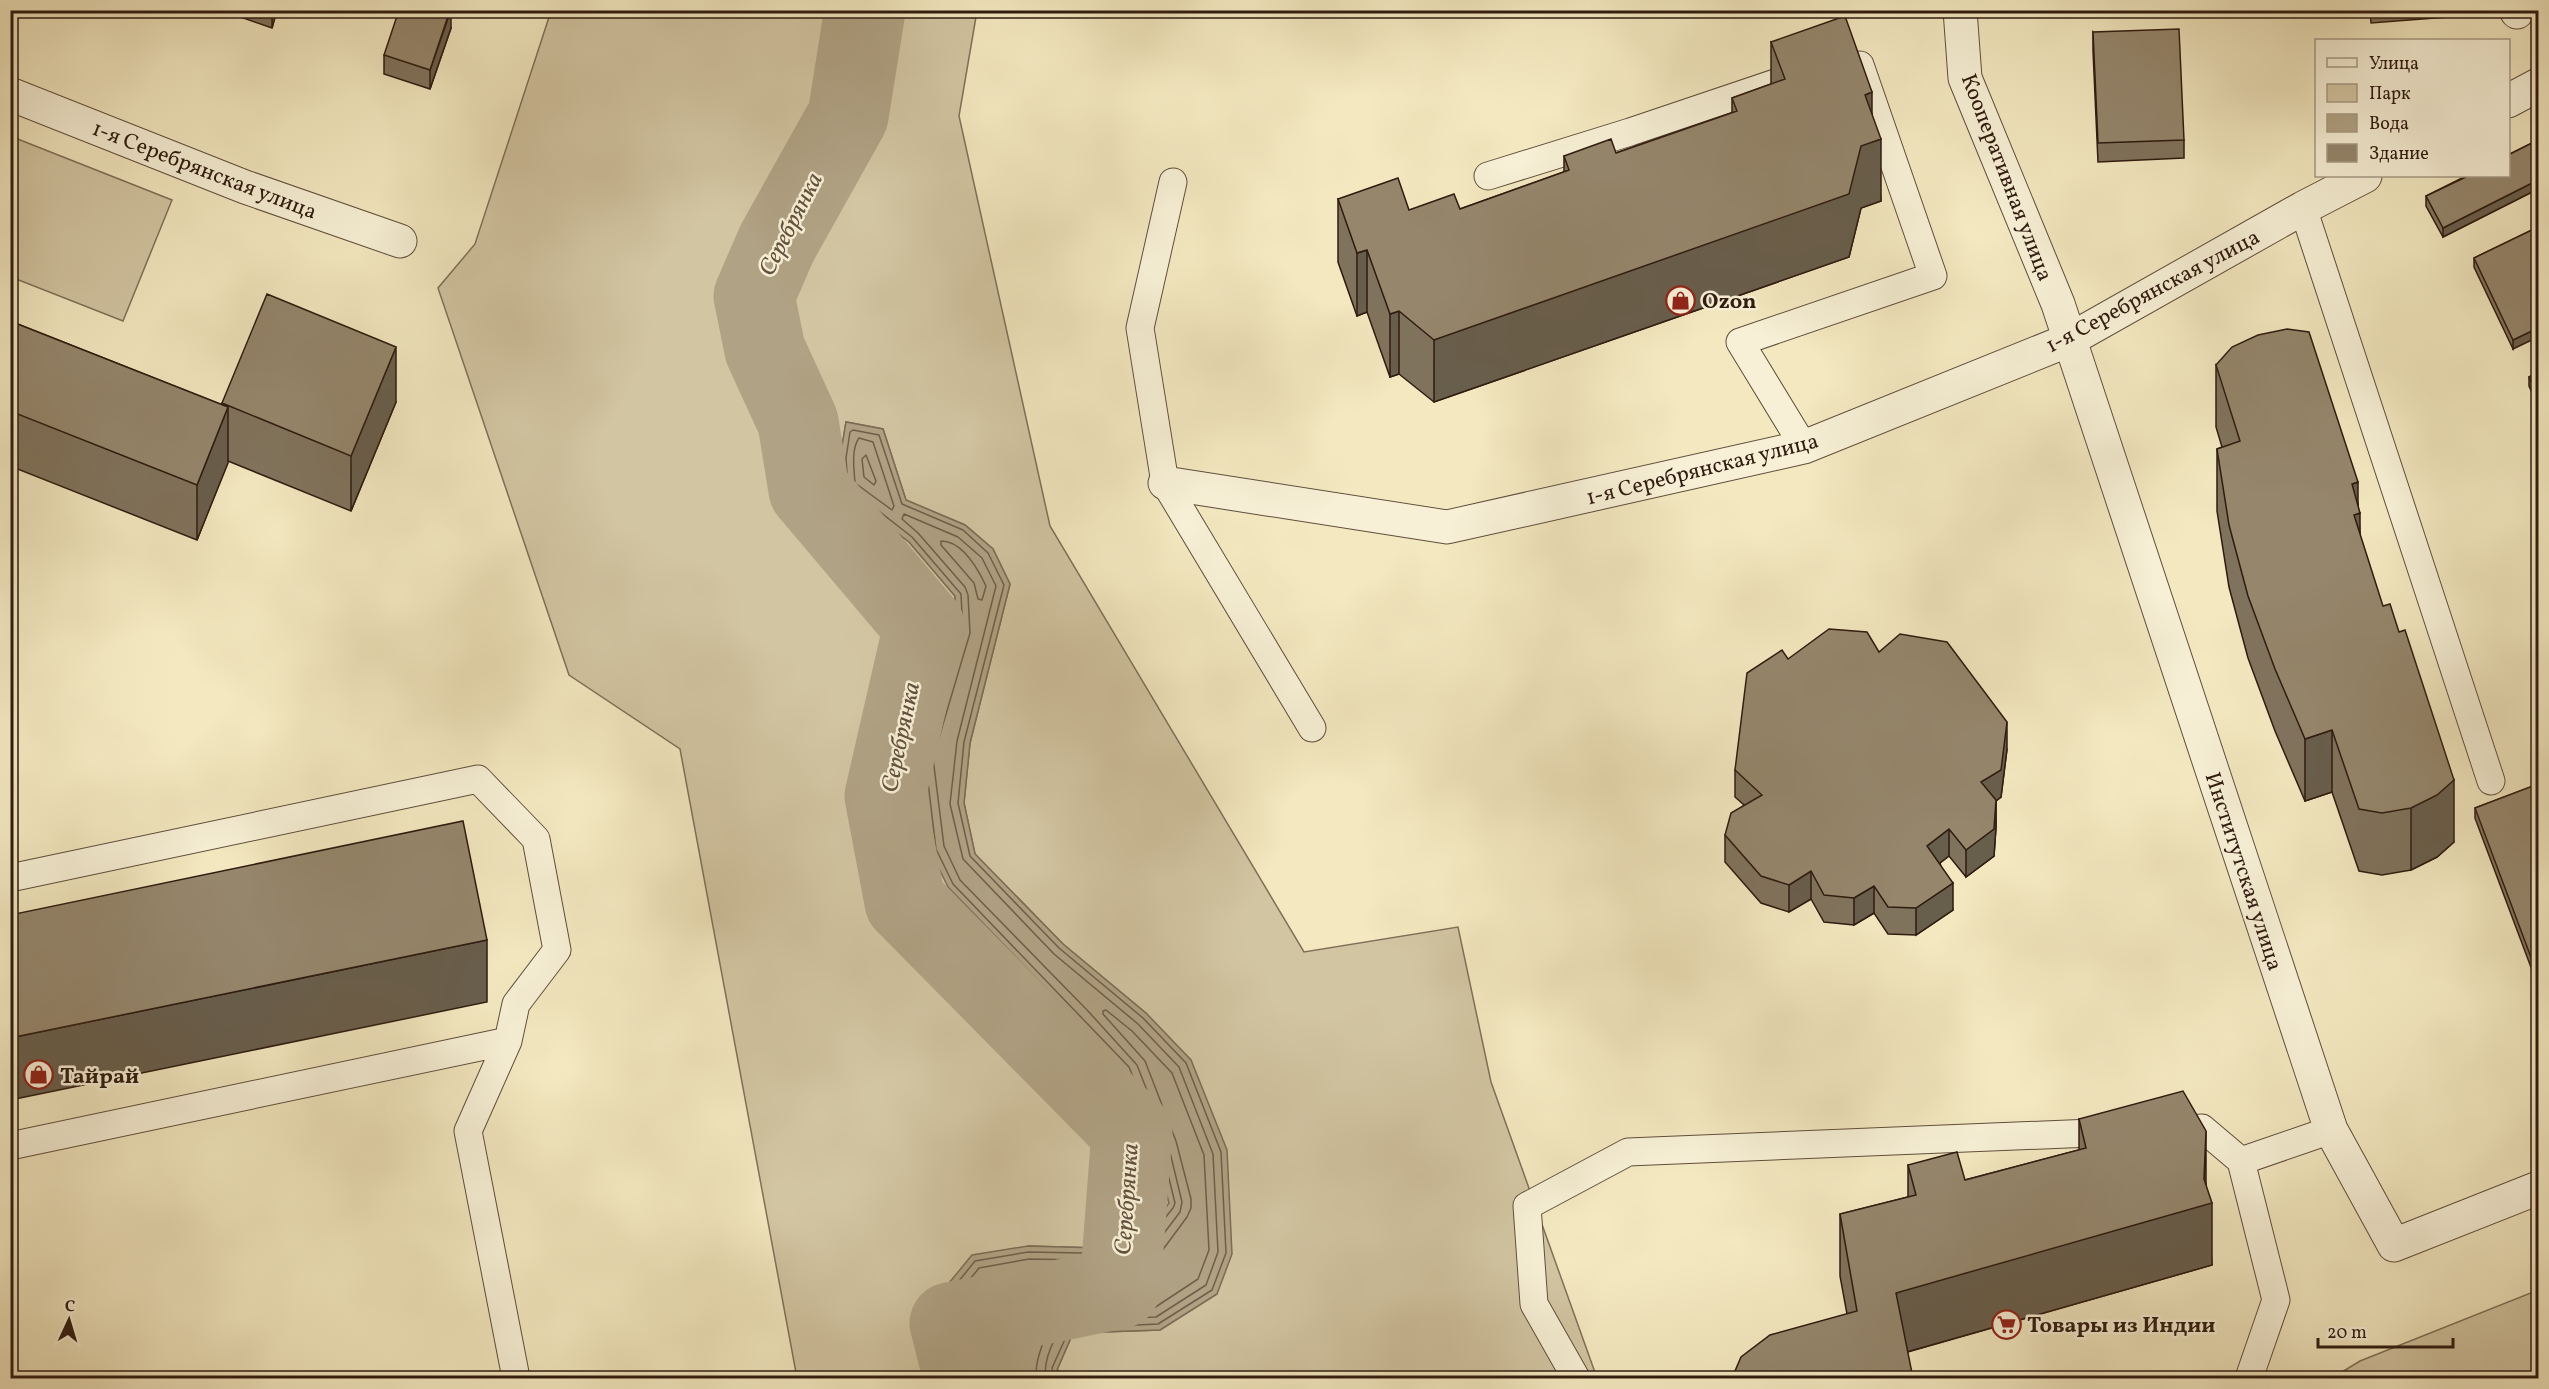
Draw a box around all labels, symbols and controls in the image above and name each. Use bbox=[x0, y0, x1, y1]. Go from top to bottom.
legend bbox=[2315, 39, 2510, 177]
text: Улица bbox=[2369, 52, 2419, 77]
street label: Кооперативная улица bbox=[1952, 70, 2060, 286]
text: Парк bbox=[2369, 82, 2411, 107]
text: Вода bbox=[2369, 112, 2409, 137]
street label: 1-я Серебрянская улица bbox=[87, 114, 321, 229]
text: Здание bbox=[2369, 142, 2429, 167]
water label: Серебрянка bbox=[751, 167, 832, 283]
street label: 1-я Серебрянская улица bbox=[2041, 222, 2266, 362]
shop icon: Ozon bbox=[1665, 284, 1697, 316]
place label: Ozon bbox=[1702, 287, 1757, 318]
street label: 1-я Серебрянская улица bbox=[1583, 427, 1822, 514]
water label: Серебрянка bbox=[874, 679, 930, 796]
street label: Институтская улица bbox=[2196, 768, 2289, 975]
shop icon: Тайрай bbox=[23, 1059, 55, 1091]
place label: Тайрай bbox=[60, 1062, 139, 1093]
water label: Серебрянка bbox=[1107, 1142, 1149, 1256]
north arrow bbox=[39, 1290, 99, 1350]
text: С bbox=[64, 1296, 76, 1318]
supermarket icon: Товары из Индии bbox=[1990, 1308, 2022, 1340]
place label: Товары из Индии bbox=[2027, 1311, 2215, 1342]
scale bar bbox=[2318, 1311, 2453, 1349]
text: 20 m bbox=[2327, 1321, 2367, 1346]

